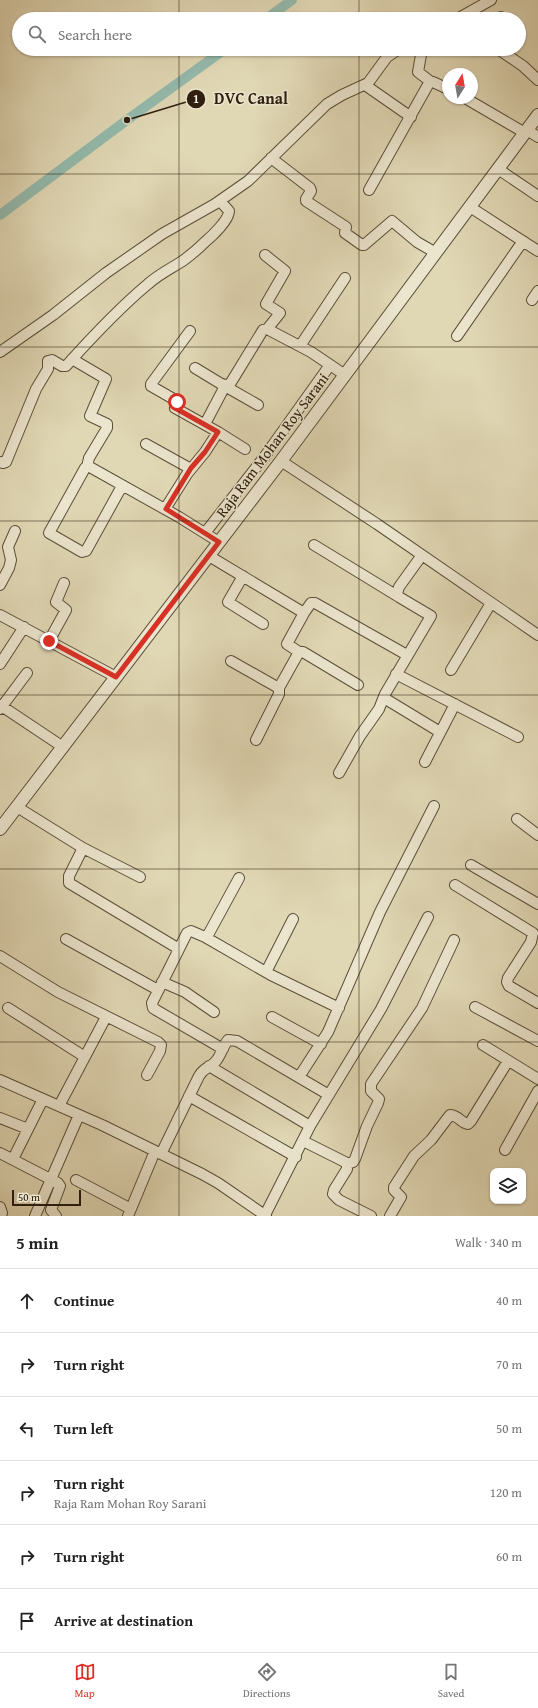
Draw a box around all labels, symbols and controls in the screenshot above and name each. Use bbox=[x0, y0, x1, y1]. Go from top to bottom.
search box bbox=[12, 12, 526, 56]
icon: search bbox=[26, 23, 48, 45]
text: Search here bbox=[58, 24, 132, 45]
north arrow bbox=[442, 68, 478, 104]
callout: DVC Canal bbox=[186, 85, 296, 113]
text: DVC Canal bbox=[214, 86, 288, 110]
text: 1 bbox=[193, 90, 199, 107]
street label: Raja Ram Mohan Roy Sarani bbox=[211, 368, 333, 522]
route start bbox=[168, 393, 186, 411]
route end bbox=[40, 632, 58, 650]
map controls bbox=[490, 1168, 526, 1204]
button: layers bbox=[490, 1168, 526, 1204]
scale bar bbox=[12, 1188, 81, 1207]
text: 50 m bbox=[18, 1189, 40, 1205]
text: 5 min bbox=[16, 1230, 58, 1255]
text: Walk · 340 m bbox=[455, 1233, 522, 1252]
icon: ahead bbox=[16, 1290, 38, 1312]
text: Continue bbox=[54, 1290, 115, 1311]
text: 40 m bbox=[496, 1291, 522, 1310]
icon: right bbox=[16, 1354, 38, 1376]
text: Turn right bbox=[54, 1354, 125, 1375]
text: 70 m bbox=[496, 1355, 522, 1374]
icon: left bbox=[16, 1418, 38, 1440]
text: Turn left bbox=[54, 1418, 113, 1439]
text: 50 m bbox=[496, 1419, 522, 1438]
text: Turn right bbox=[54, 1473, 125, 1494]
icon: right bbox=[16, 1482, 38, 1504]
text: 120 m bbox=[490, 1483, 522, 1502]
text: Raja Ram Mohan Roy Sarani bbox=[54, 1494, 206, 1513]
icon: right bbox=[16, 1546, 38, 1568]
text: Turn right bbox=[54, 1546, 125, 1567]
text: 60 m bbox=[496, 1547, 522, 1566]
icon: arrive bbox=[16, 1610, 38, 1632]
text: Arrive at destination bbox=[54, 1610, 193, 1631]
tab: Map bbox=[74, 1661, 96, 1701]
tab: Directions bbox=[243, 1661, 290, 1701]
tab: Saved bbox=[438, 1661, 464, 1701]

